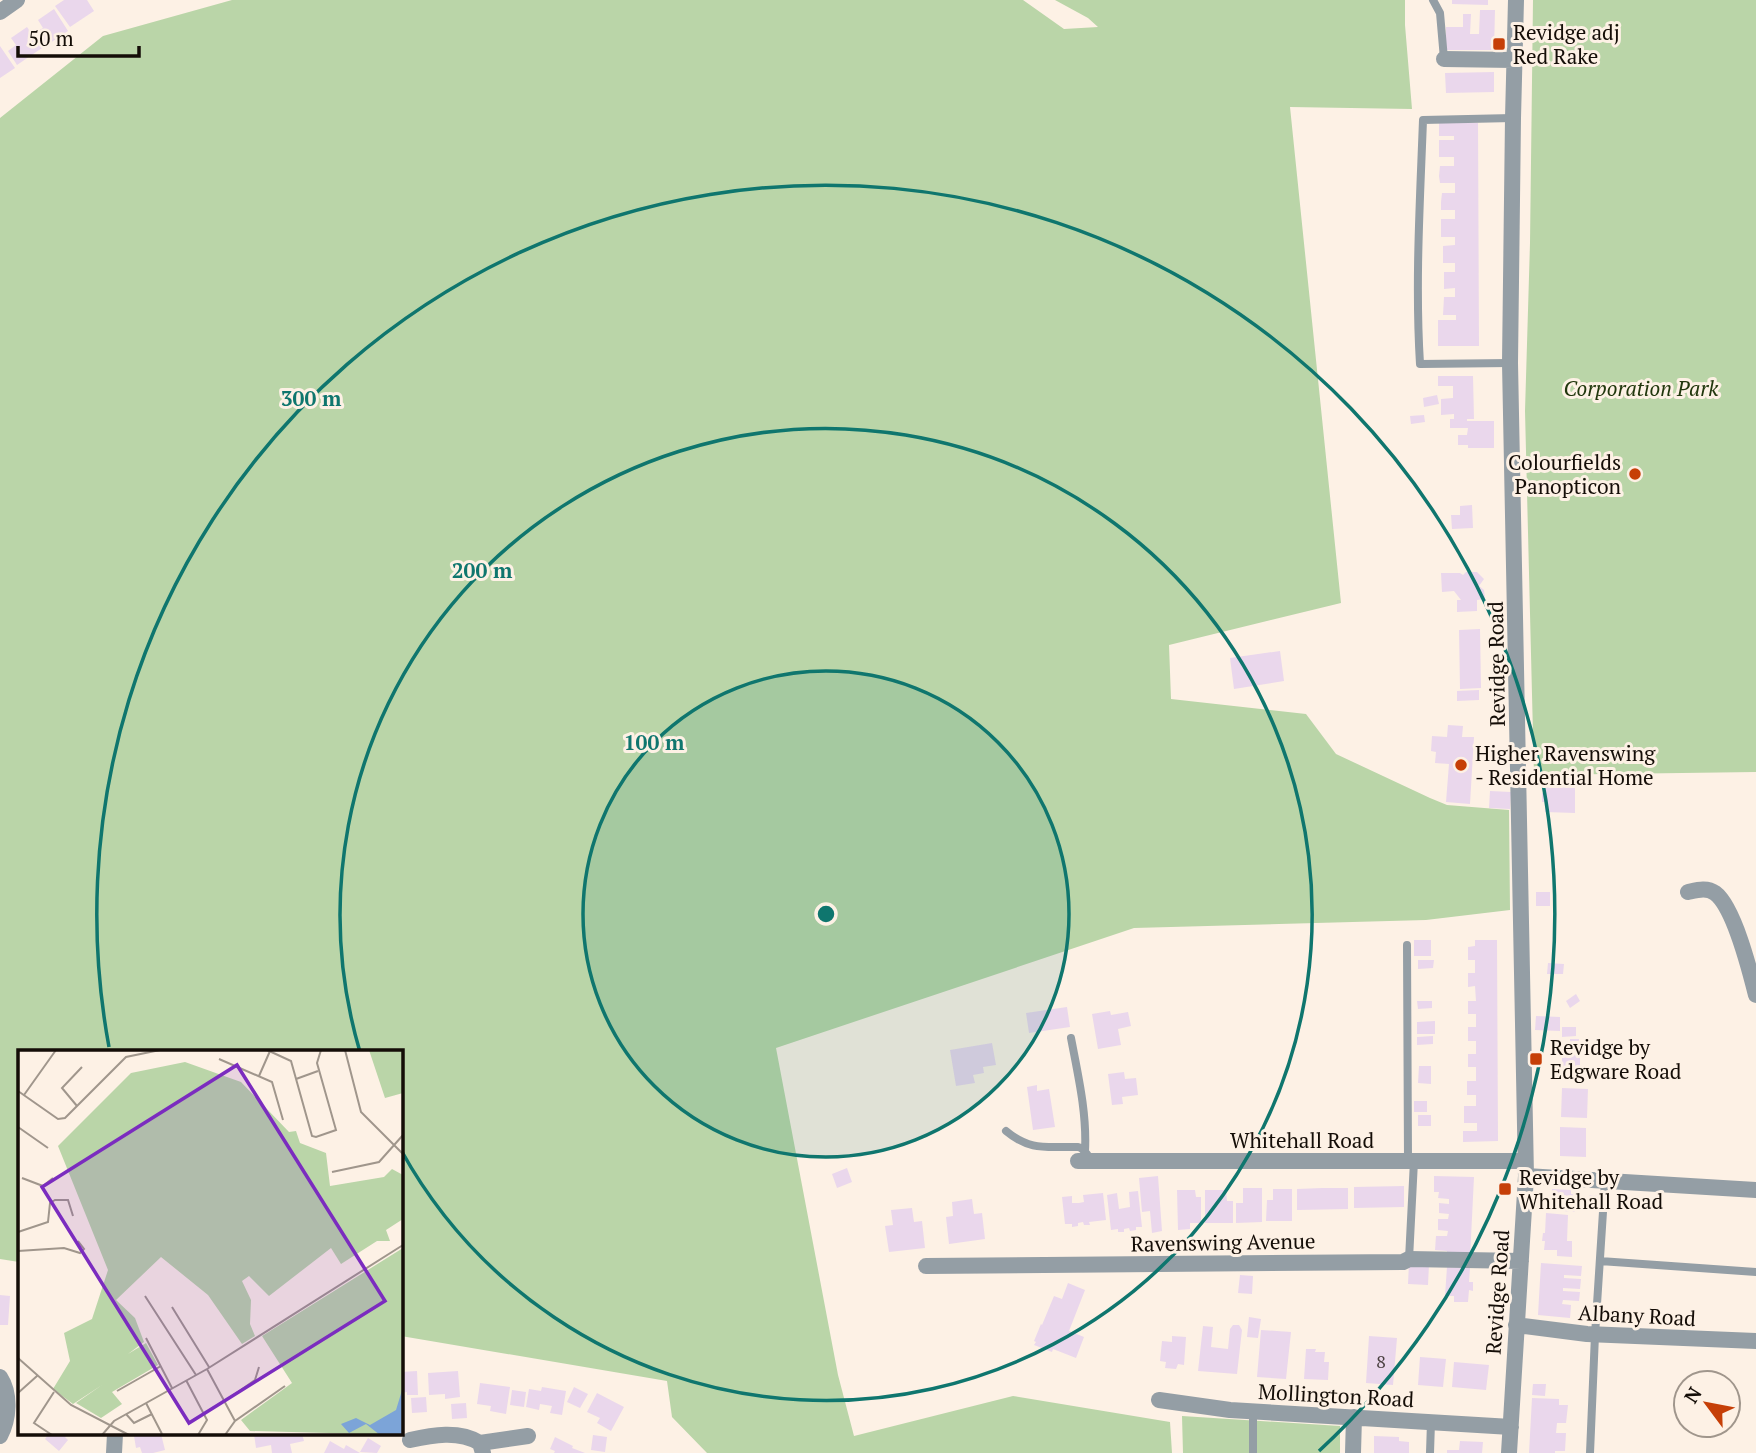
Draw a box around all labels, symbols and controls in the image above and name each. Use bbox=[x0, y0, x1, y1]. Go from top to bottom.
scale bar bbox=[18, 14, 138, 58]
place label: Revidge adj Red Rake bbox=[1513, 18, 1620, 70]
text: 50 m bbox=[28, 24, 74, 52]
marker: Revidge adj Red Rake bbox=[1491, 36, 1507, 52]
park label: Corporation Park bbox=[1564, 374, 1719, 402]
text: 300 m bbox=[281, 384, 342, 412]
place label: Colourfields Panopticon bbox=[1508, 448, 1622, 500]
marker: Colourfields Panopticon bbox=[1627, 466, 1643, 482]
text: 200 m bbox=[452, 556, 513, 584]
street label: Revidge Road bbox=[1481, 601, 1511, 727]
text: 100 m bbox=[624, 728, 685, 756]
place label: Higher Ravenswing - Residential Home bbox=[1475, 739, 1656, 791]
marker: Higher Ravenswing - Residential Home bbox=[1453, 757, 1469, 773]
centre of rings bbox=[814, 902, 838, 926]
place label: Revidge by Edgware Road bbox=[1550, 1033, 1682, 1085]
inset map bbox=[18, 1050, 402, 1436]
marker: Revidge by Edgware Road bbox=[1528, 1051, 1544, 1067]
street label: Whitehall Road bbox=[1230, 1126, 1374, 1154]
place label: Revidge by Whitehall Road bbox=[1519, 1163, 1663, 1215]
marker: Revidge by Whitehall Road bbox=[1497, 1181, 1513, 1197]
street label: Ravenswing Avenue bbox=[1130, 1226, 1316, 1258]
street label: Revidge Road bbox=[1479, 1228, 1515, 1356]
street label: Albany Road bbox=[1577, 1298, 1697, 1332]
house number: 8 bbox=[1376, 1349, 1386, 1373]
north arrow bbox=[1672, 1369, 1742, 1439]
street label: Mollington Road bbox=[1257, 1377, 1415, 1413]
text: N bbox=[1678, 1381, 1707, 1407]

